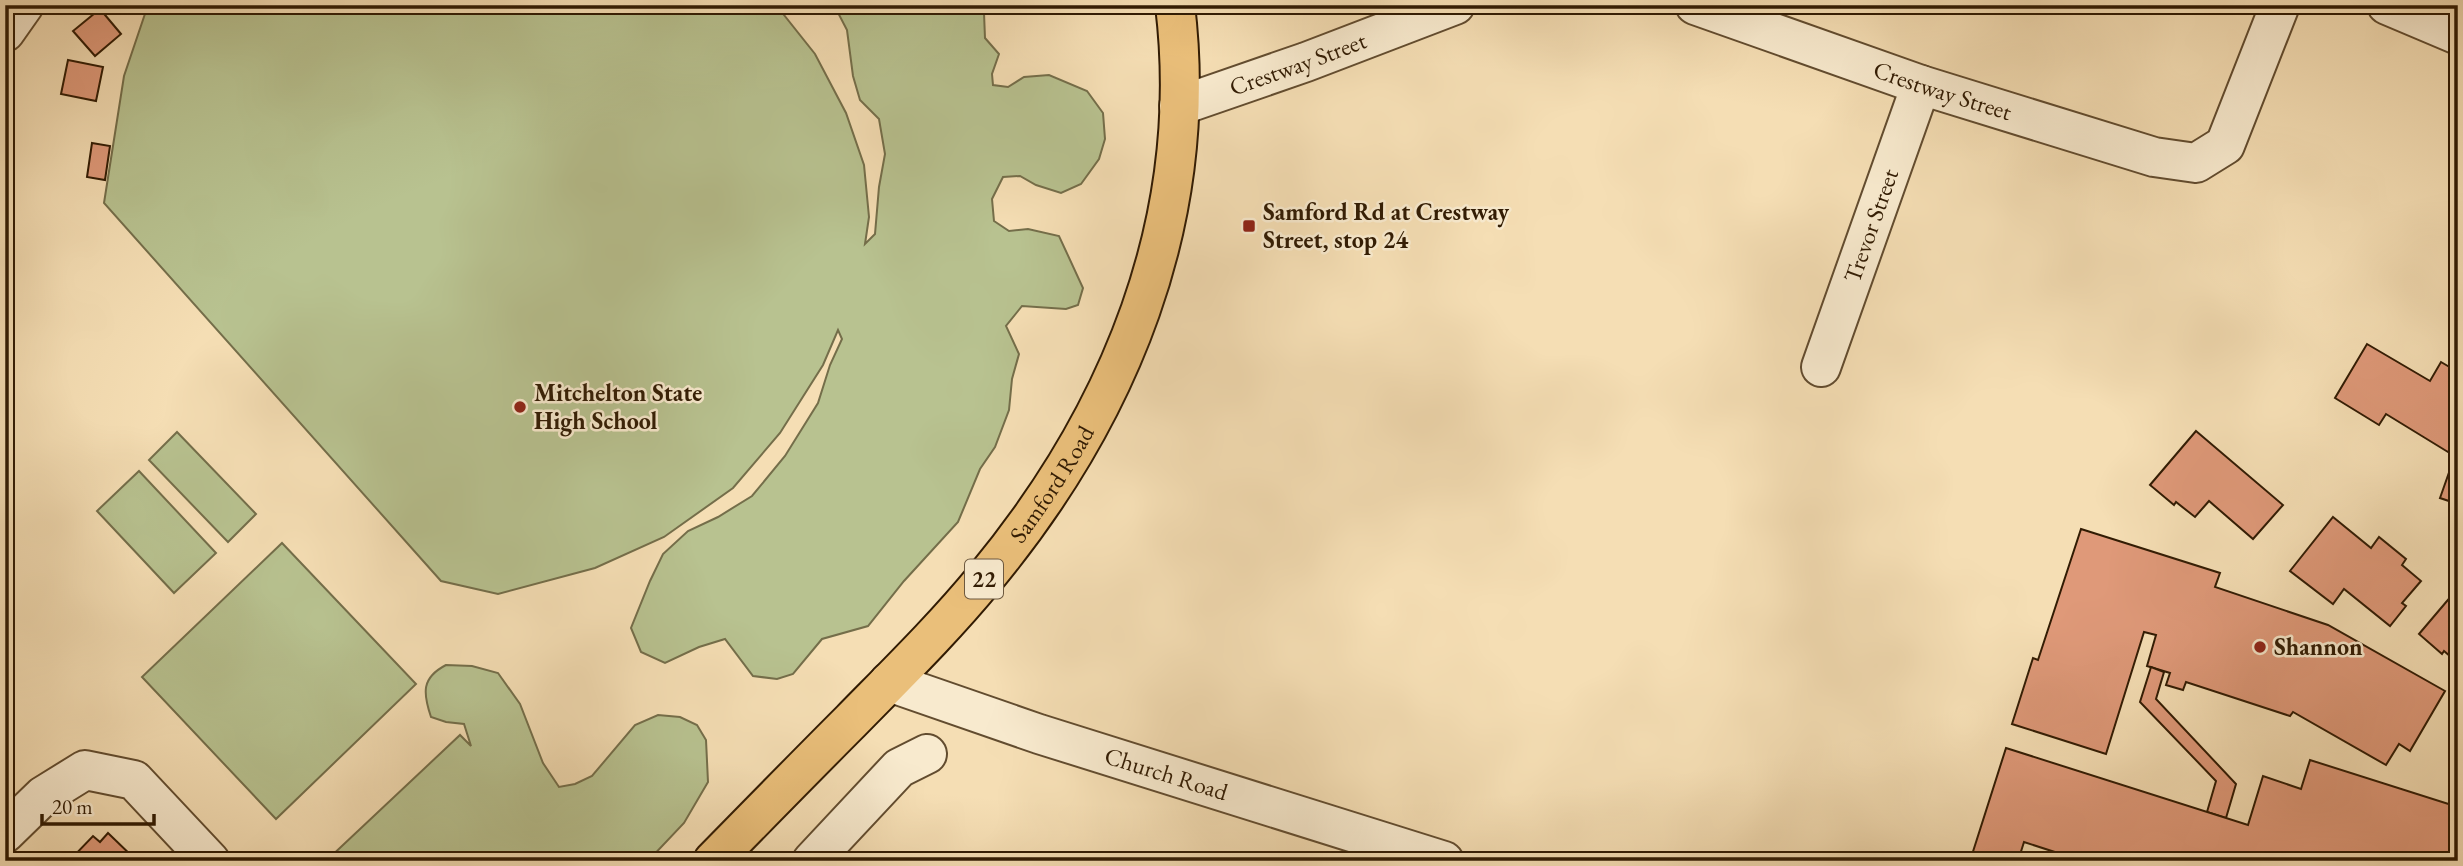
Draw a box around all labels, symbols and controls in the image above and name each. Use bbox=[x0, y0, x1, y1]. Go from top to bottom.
street label: Crestway Street bbox=[1225, 24, 1371, 102]
street label: Crestway Street bbox=[1869, 53, 2016, 127]
street label: Trevor Street bbox=[1836, 164, 1905, 287]
place label: Samford Rd at Crestway Street, stop 24 bbox=[1263, 196, 1510, 255]
marker: Samford Rd at Crestway Street, stop 24 bbox=[1241, 218, 1257, 234]
place label: Mitchelton State High School bbox=[534, 377, 702, 437]
marker: Mitchelton State High School bbox=[512, 399, 528, 415]
street label: Samford Road bbox=[1002, 419, 1101, 549]
road number: 22 bbox=[965, 559, 1003, 598]
place label: Shannon bbox=[2274, 631, 2363, 662]
marker: Shannon bbox=[2252, 639, 2268, 655]
street label: Church Road bbox=[1101, 740, 1232, 807]
scale bar bbox=[42, 782, 154, 826]
text: 20 m bbox=[52, 793, 93, 820]

